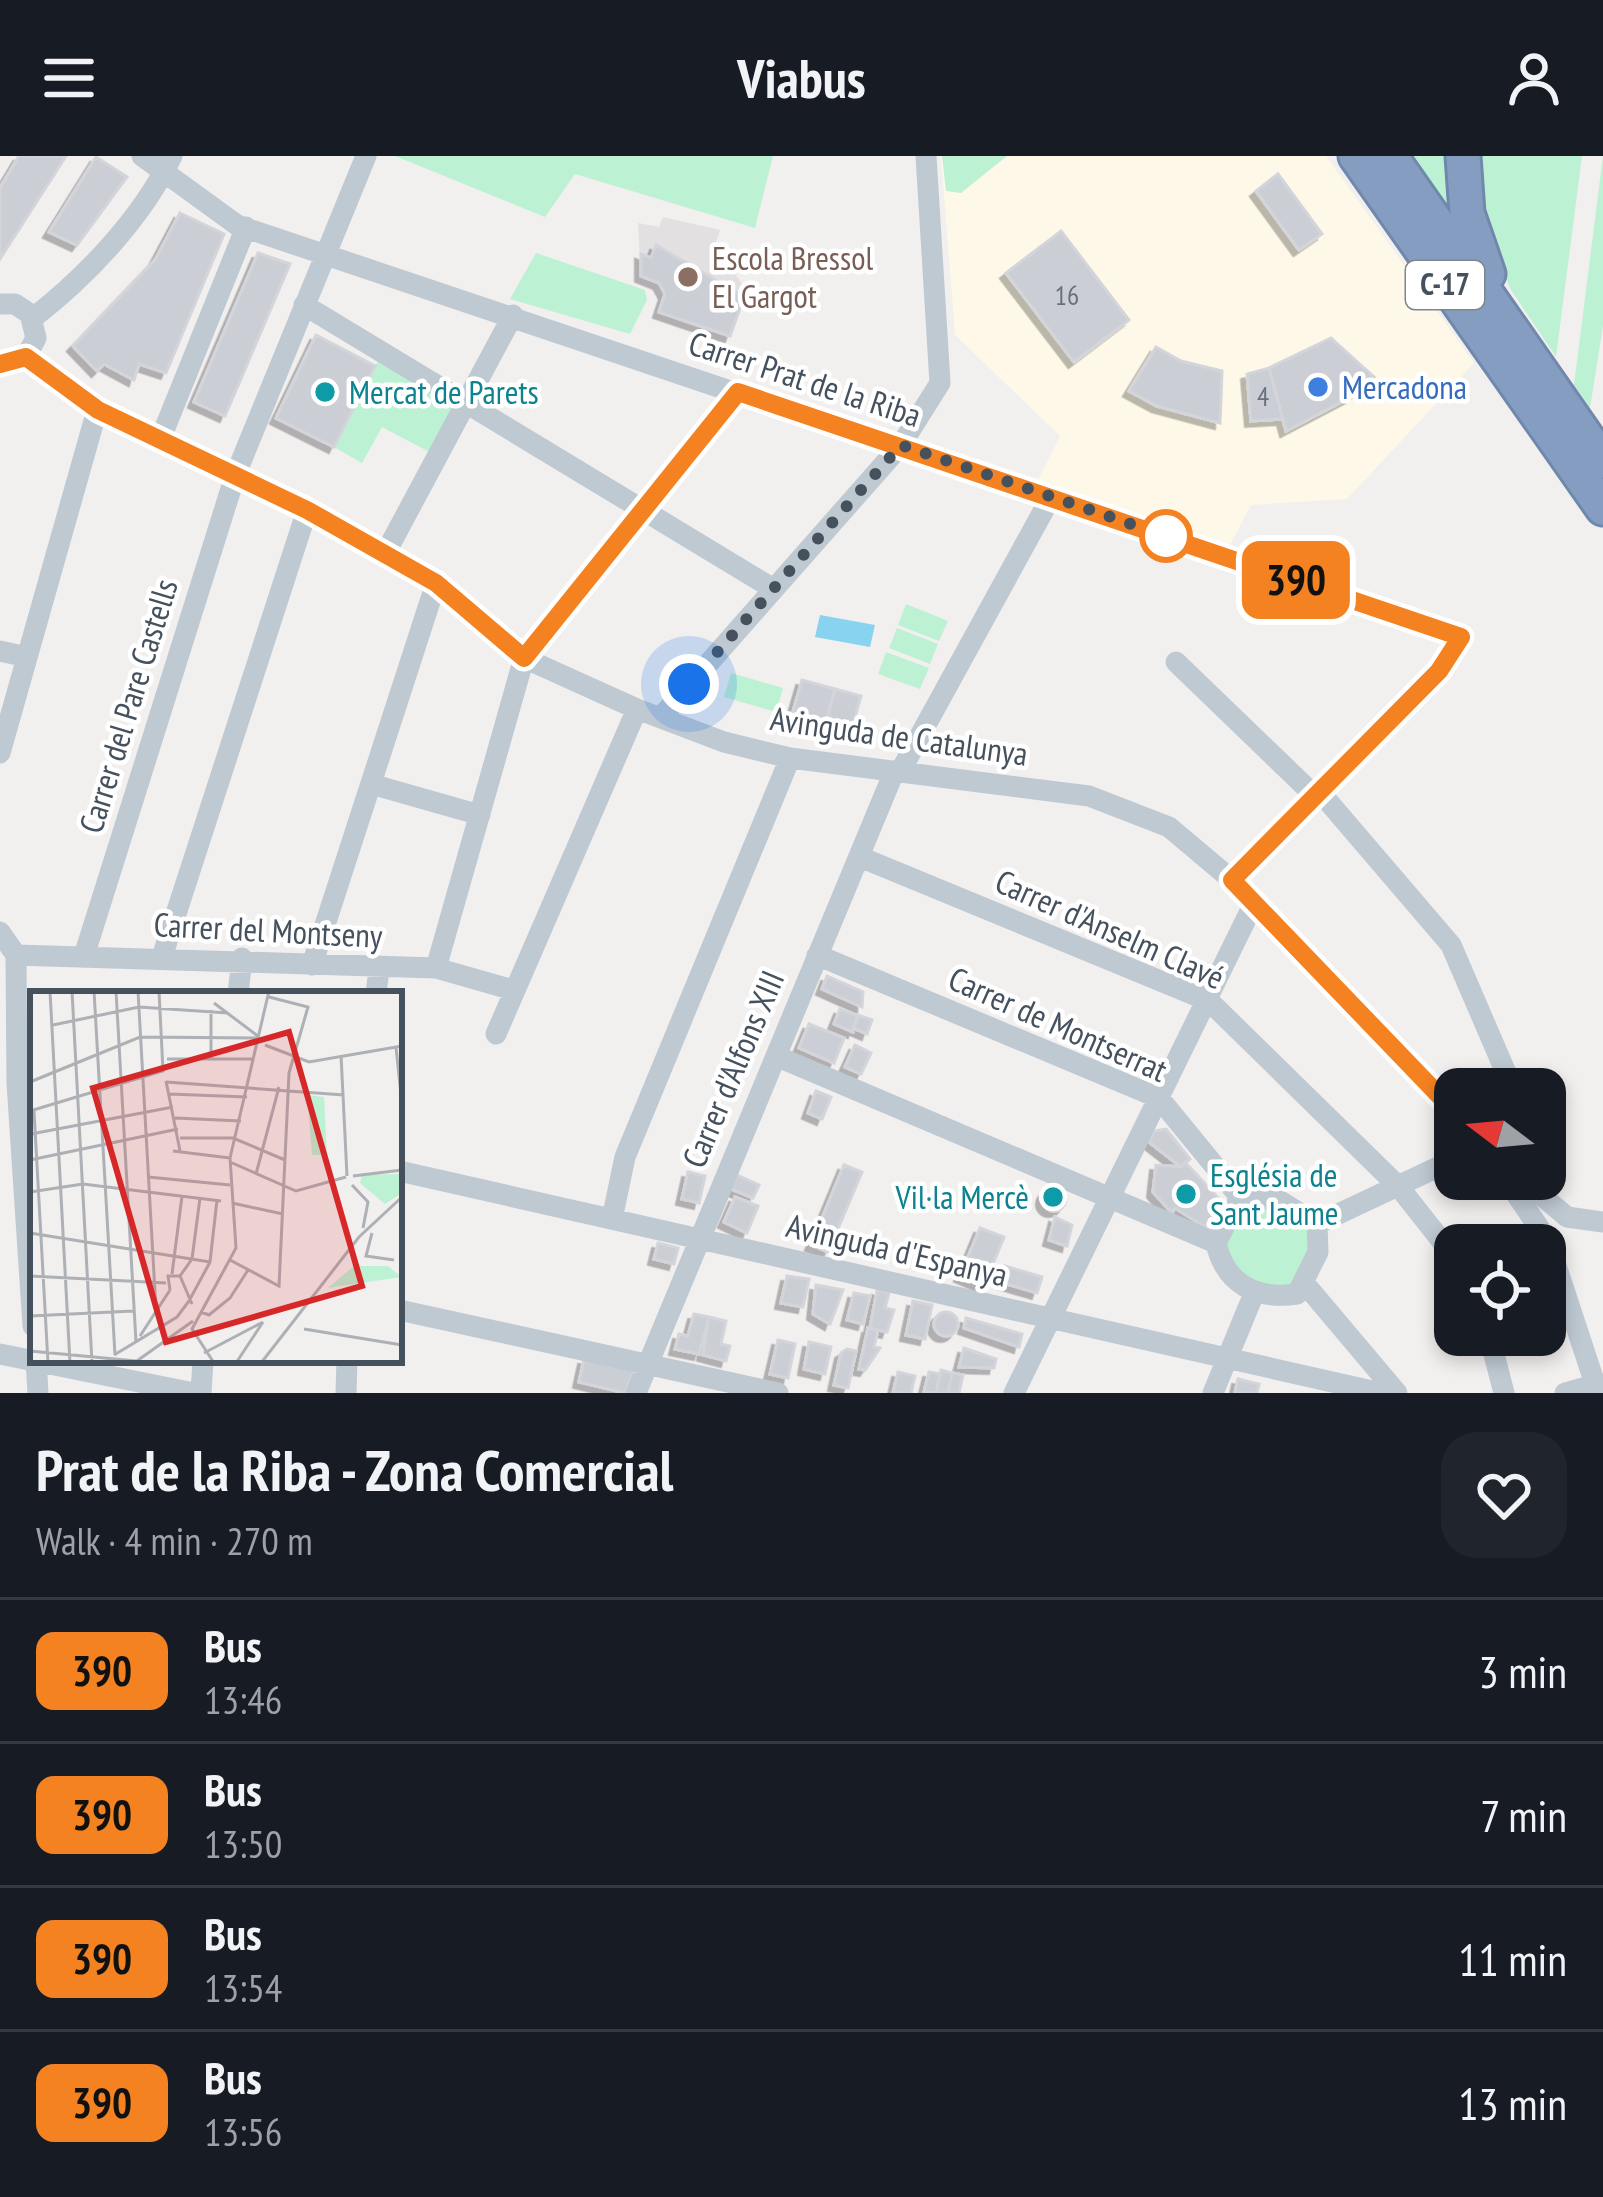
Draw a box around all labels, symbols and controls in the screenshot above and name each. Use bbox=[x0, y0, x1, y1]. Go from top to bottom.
text: Viabus bbox=[737, 43, 866, 113]
icon: menu bbox=[36, 45, 102, 111]
icon: person bbox=[1501, 45, 1567, 111]
place label: Escola Bressol El Gargot bbox=[712, 236, 873, 317]
road number: C-17 bbox=[1406, 261, 1484, 309]
marker: Escola Bressol El Gargot bbox=[675, 264, 701, 290]
house number: 16 bbox=[1055, 278, 1079, 312]
street label: Carrer Prat de la Riba bbox=[684, 321, 927, 436]
place label: Mercadona bbox=[1342, 365, 1467, 408]
place label: Mercat de Parets bbox=[349, 370, 539, 413]
marker: Mercadona bbox=[1305, 374, 1331, 400]
marker: Mercat de Parets bbox=[312, 379, 338, 405]
house number: 4 bbox=[1257, 379, 1269, 413]
unlabelled marker bbox=[1141, 511, 1191, 561]
line badge: 390 bbox=[1227, 541, 1365, 619]
text: 390 bbox=[1266, 552, 1326, 607]
street label: Carrer del Pare Castells bbox=[68, 574, 187, 838]
your location bbox=[659, 654, 719, 714]
street label: Avinguda de Catalunya bbox=[768, 696, 1030, 775]
street label: Carrer d'Anselm Clavé bbox=[989, 859, 1231, 998]
street label: Carrer del Montseny bbox=[153, 902, 384, 957]
street label: Carrer de Montserrat bbox=[942, 956, 1174, 1091]
street label: Carrer d'Alfons XIII bbox=[672, 964, 793, 1174]
inset map bbox=[30, 991, 402, 1363]
north arrow bbox=[1434, 1068, 1566, 1200]
map controls bbox=[1434, 1068, 1566, 1356]
place label: Església de Sant Jaume bbox=[1210, 1153, 1338, 1234]
place label: Vil·la Mercè bbox=[894, 1175, 1029, 1218]
marker: Església de Sant Jaume bbox=[1173, 1181, 1199, 1207]
marker: Vil·la Mercè bbox=[1040, 1184, 1066, 1210]
street label: Avinguda d'Espanya bbox=[782, 1203, 1012, 1296]
button: locate bbox=[1434, 1224, 1566, 1356]
button: heart bbox=[1441, 1432, 1567, 1558]
text: Prat de la Riba - Zona Comercial bbox=[36, 1433, 673, 1507]
text: Walk · 4 min · 270 m bbox=[36, 1515, 313, 1566]
text: Bus bbox=[204, 1616, 262, 1674]
text: 3 min bbox=[1478, 1642, 1567, 1700]
text: 390 bbox=[72, 1643, 132, 1698]
text: 13:46 bbox=[204, 1674, 282, 1725]
text: Bus bbox=[204, 1760, 262, 1818]
text: 7 min bbox=[1480, 1786, 1567, 1844]
text: 390 bbox=[72, 1787, 132, 1842]
text: 13:50 bbox=[204, 1818, 282, 1869]
text: Bus bbox=[204, 1904, 262, 1962]
text: 11 min bbox=[1458, 1930, 1567, 1988]
text: 390 bbox=[72, 1931, 132, 1986]
text: 13:54 bbox=[204, 1962, 282, 2013]
text: Bus bbox=[204, 2048, 262, 2106]
text: 13 min bbox=[1458, 2074, 1567, 2132]
text: 390 bbox=[72, 2075, 132, 2130]
text: 13:56 bbox=[204, 2106, 282, 2157]

